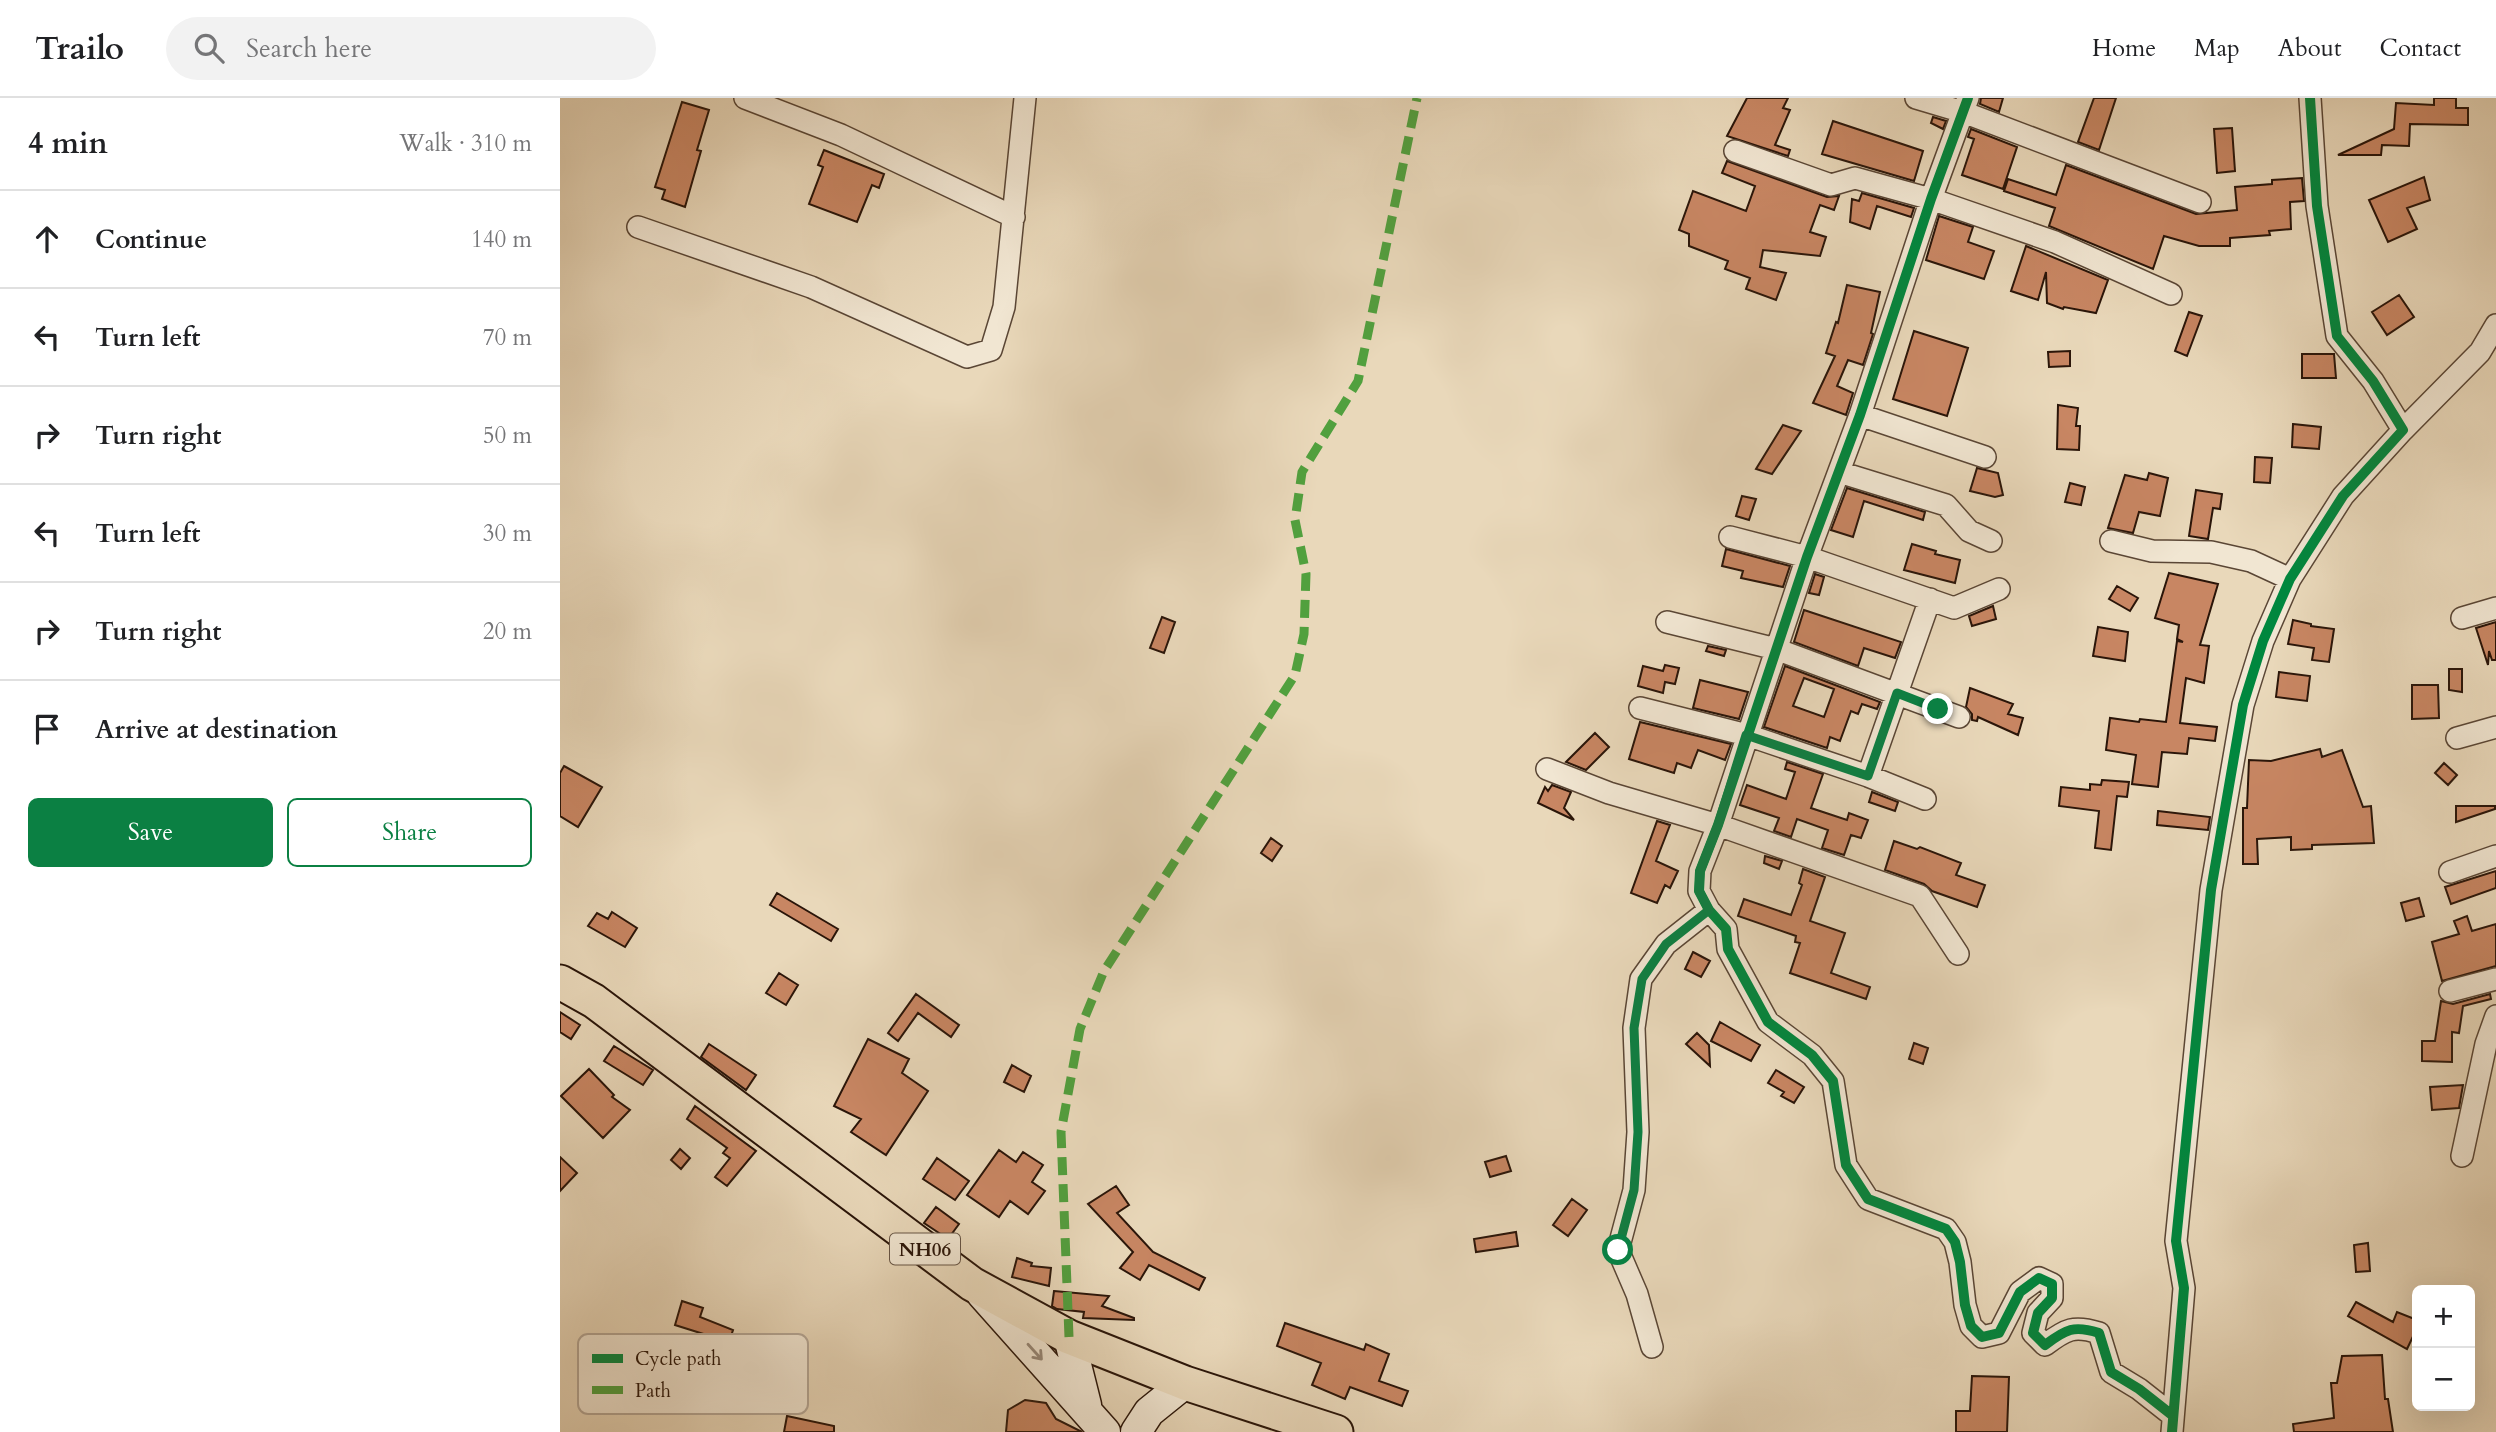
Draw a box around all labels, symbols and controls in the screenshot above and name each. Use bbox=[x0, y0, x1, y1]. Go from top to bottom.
search box bbox=[166, 17, 656, 80]
text: Trailo bbox=[35, 26, 124, 71]
icon: search bbox=[190, 29, 228, 67]
text: Search here bbox=[246, 31, 372, 66]
text: Home bbox=[2092, 32, 2156, 65]
text: Map bbox=[2194, 32, 2240, 65]
text: About bbox=[2278, 32, 2342, 65]
text: Contact bbox=[2380, 32, 2461, 65]
text: 4 min bbox=[28, 123, 108, 164]
text: Walk · 310 m bbox=[399, 128, 532, 159]
icon: ahead bbox=[28, 220, 66, 258]
text: Continue bbox=[95, 222, 207, 257]
text: 140 m bbox=[471, 224, 532, 255]
icon: left bbox=[28, 318, 66, 356]
text: Turn left bbox=[95, 320, 200, 355]
text: 70 m bbox=[483, 322, 532, 353]
icon: right bbox=[28, 416, 66, 454]
text: Turn right bbox=[95, 418, 222, 453]
text: 50 m bbox=[483, 420, 532, 451]
icon: left bbox=[28, 514, 66, 552]
text: Turn left bbox=[95, 516, 200, 551]
text: 30 m bbox=[483, 518, 532, 549]
icon: right bbox=[28, 612, 66, 650]
text: Turn right bbox=[95, 614, 222, 649]
text: 20 m bbox=[483, 616, 532, 647]
route end bbox=[1922, 693, 1953, 724]
icon: arrive bbox=[28, 710, 66, 748]
text: Arrive at destination bbox=[95, 712, 338, 747]
button: Save bbox=[28, 798, 273, 867]
button: Share bbox=[287, 798, 532, 867]
road number: NH06 bbox=[890, 1233, 960, 1264]
route start bbox=[1602, 1234, 1633, 1265]
map controls bbox=[2412, 1285, 2475, 1411]
button: + bbox=[2412, 1285, 2475, 1348]
legend bbox=[578, 1334, 808, 1414]
one-way arrow bbox=[1027, 1343, 1043, 1361]
text: Cycle path bbox=[635, 1346, 722, 1372]
button: − bbox=[2412, 1348, 2475, 1411]
text: Path bbox=[635, 1378, 671, 1404]

